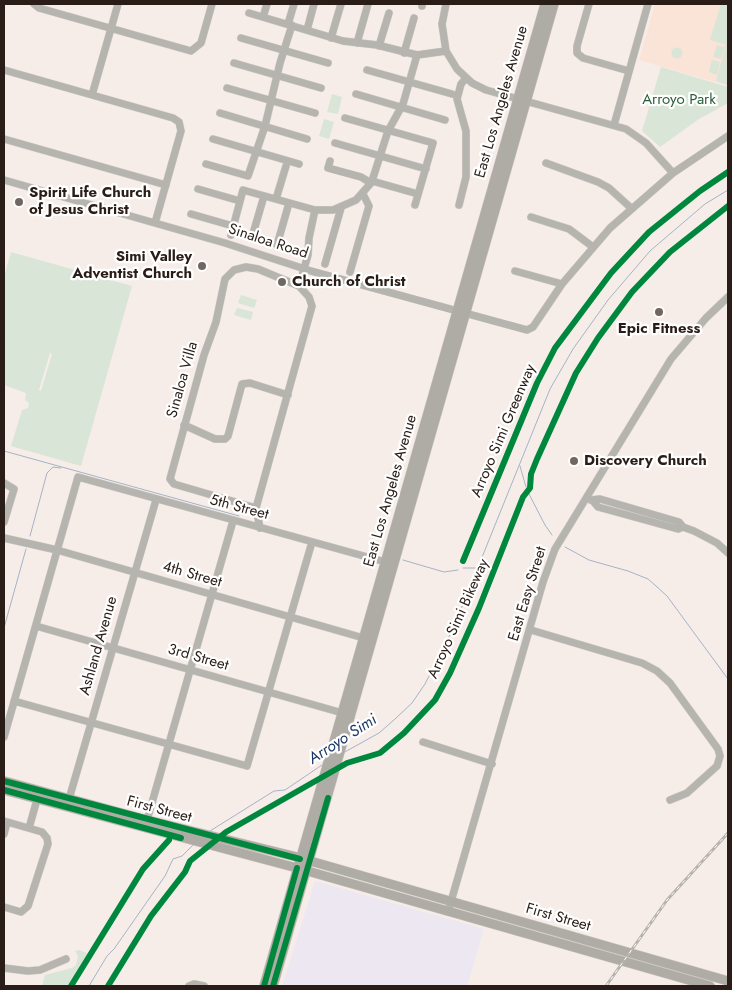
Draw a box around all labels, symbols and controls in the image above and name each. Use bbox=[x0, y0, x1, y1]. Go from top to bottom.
street label: East Los Angeles Avenue bbox=[472, 24, 532, 180]
park label: Arroyo Park bbox=[642, 91, 716, 109]
place label: Spirit Life Church of Jesus Christ bbox=[29, 184, 151, 219]
marker: Spirit Life Church of Jesus Christ bbox=[13, 196, 25, 208]
street label: Sinaloa Road bbox=[226, 221, 310, 263]
place label: Simi Valley Adventist Church bbox=[72, 248, 192, 283]
marker: Simi Valley Adventist Church bbox=[196, 260, 208, 272]
place label: Church of Christ bbox=[292, 273, 406, 291]
marker: Church of Christ bbox=[276, 276, 288, 288]
marker: Epic Fitness bbox=[653, 306, 665, 318]
place label: Epic Fitness bbox=[618, 320, 700, 338]
street label: Sinaloa Villa bbox=[164, 340, 202, 420]
street label: Arroyo Simi Greenway bbox=[468, 362, 540, 500]
street label: East Los Angeles Avenue bbox=[361, 413, 421, 569]
place label: Discovery Church bbox=[584, 452, 707, 470]
marker: Discovery Church bbox=[568, 455, 580, 467]
street label: 5th Street bbox=[208, 492, 270, 524]
street label: East Easy Street bbox=[505, 545, 551, 643]
street label: Arroyo Simi Bikeway bbox=[424, 556, 494, 682]
street label: 4th Street bbox=[160, 558, 224, 592]
street label: Ashland Avenue bbox=[76, 594, 122, 698]
street label: 3rd Street bbox=[166, 641, 230, 675]
water label: Arroyo Simi bbox=[305, 711, 381, 769]
street label: First Street bbox=[125, 793, 193, 827]
street label: First Street bbox=[524, 900, 592, 936]

